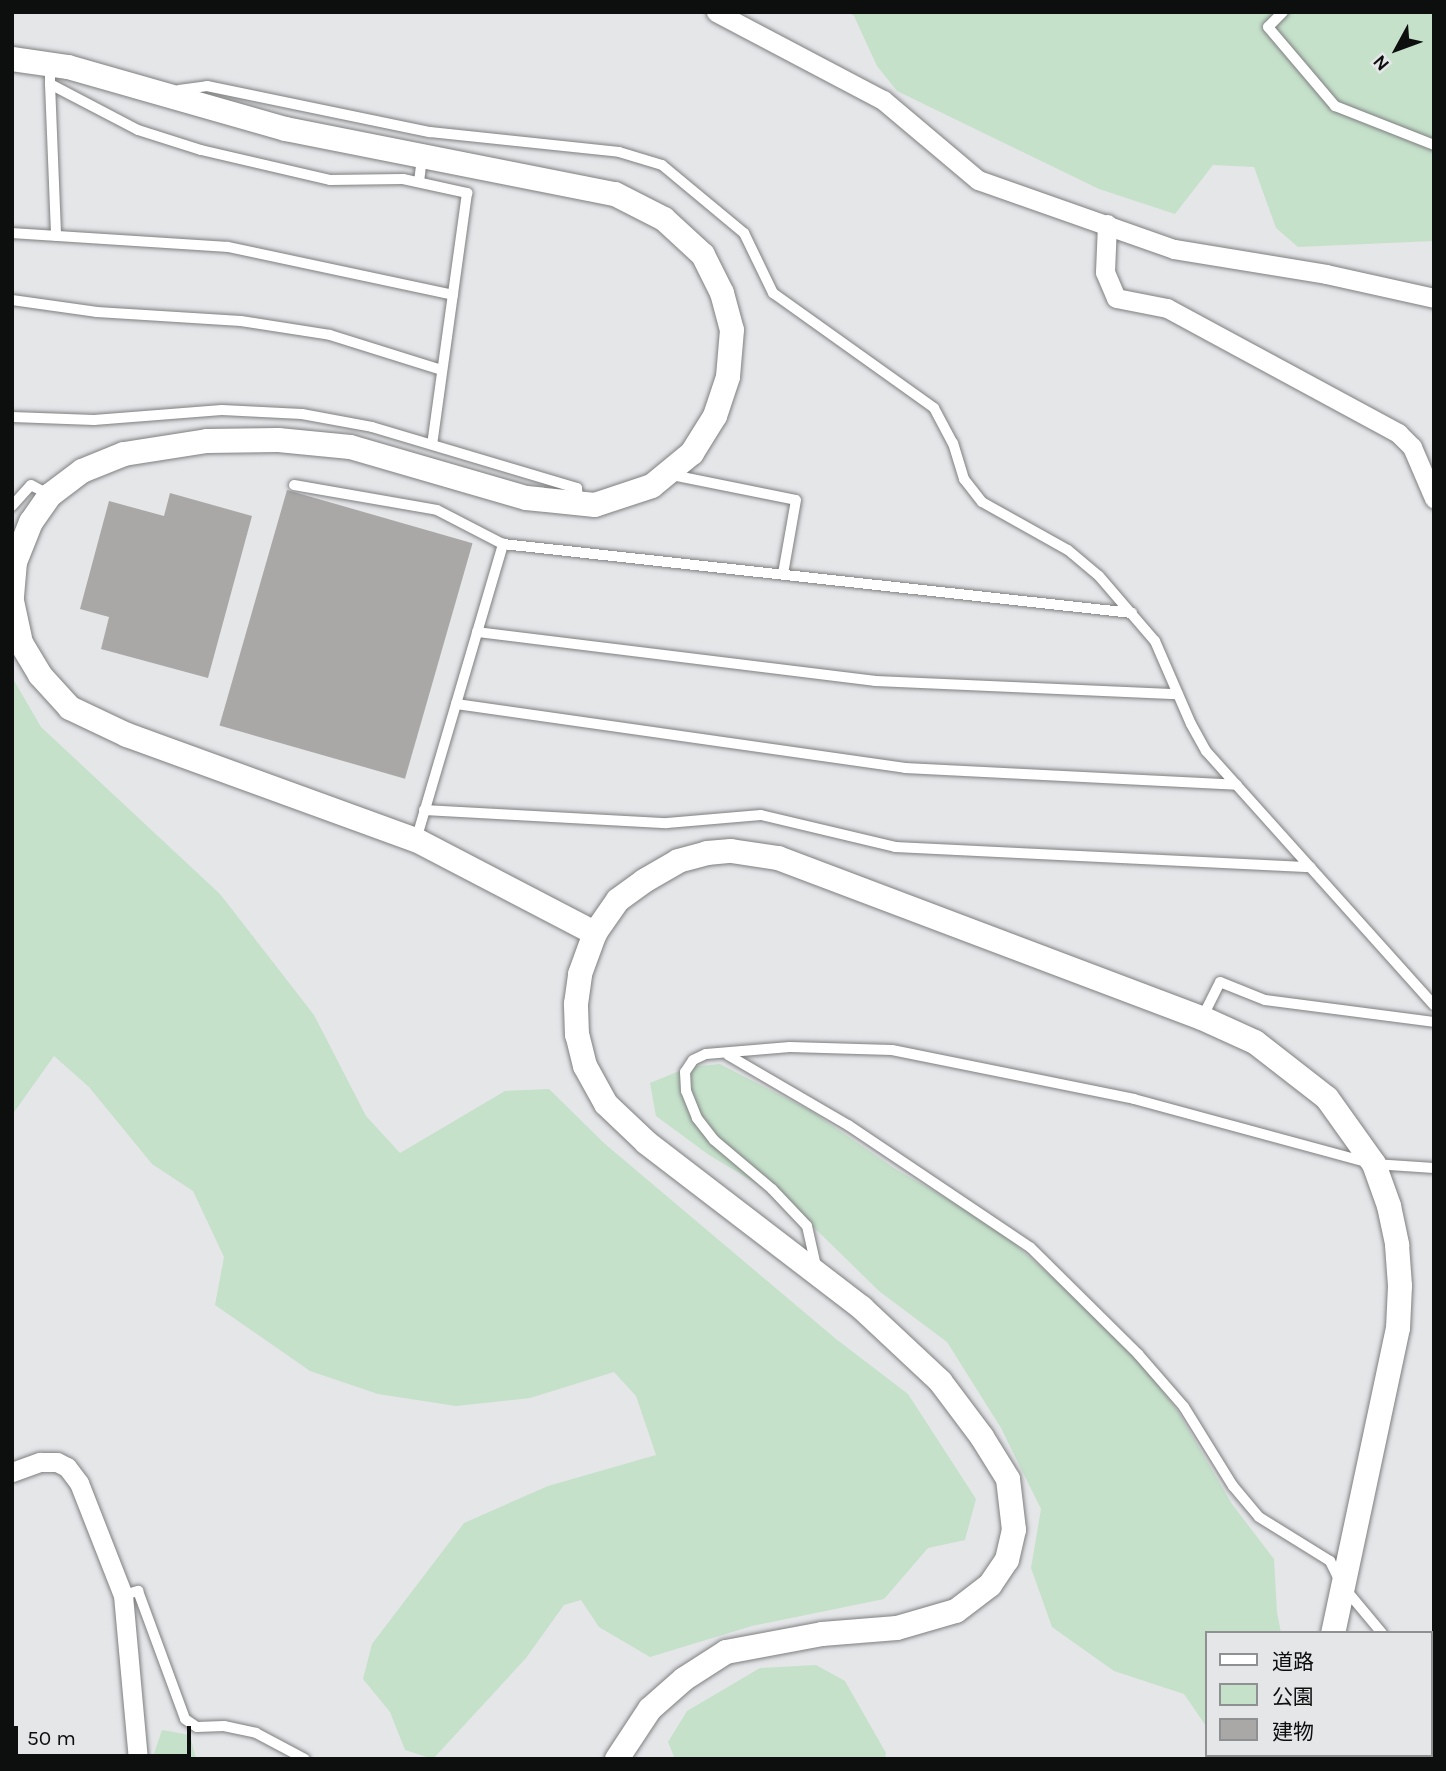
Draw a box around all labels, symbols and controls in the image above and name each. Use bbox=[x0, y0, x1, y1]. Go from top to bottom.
north arrow bbox=[1362, 14, 1432, 84]
text: N bbox=[1368, 50, 1394, 75]
legend bbox=[1204, 1631, 1432, 1757]
text: 道路 bbox=[1272, 1650, 1314, 1674]
text: 公園 bbox=[1272, 1685, 1314, 1709]
scale bar bbox=[18, 1712, 194, 1756]
text: 建物 bbox=[1272, 1720, 1314, 1744]
text: 50 m bbox=[27, 1726, 76, 1750]

